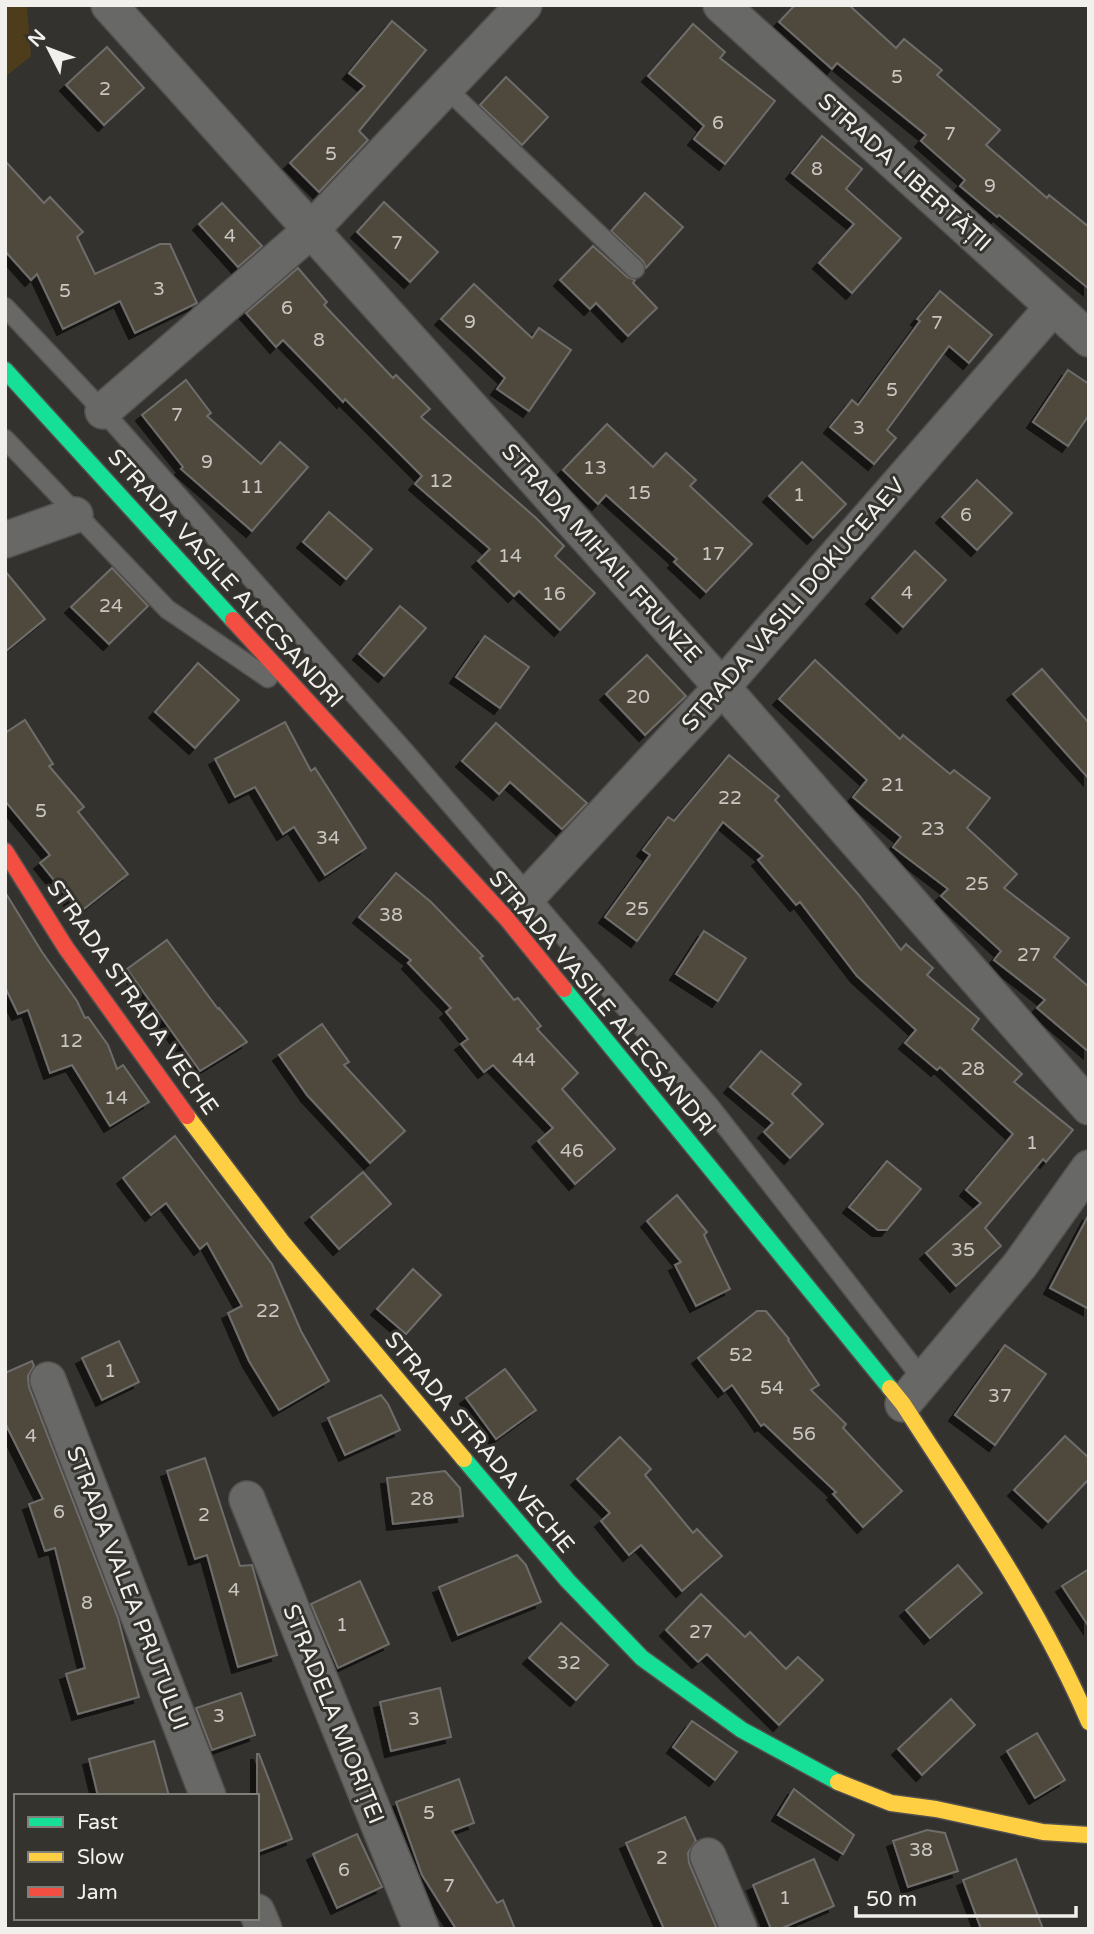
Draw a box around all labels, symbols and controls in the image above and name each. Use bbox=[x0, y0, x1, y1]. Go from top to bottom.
north arrow bbox=[14, 14, 84, 84]
text: N bbox=[24, 25, 50, 51]
house number: 5 bbox=[891, 66, 903, 88]
house number: 2 bbox=[99, 78, 111, 100]
street label: STRADA LIBERTĂȚII bbox=[812, 88, 997, 258]
house number: 6 bbox=[712, 112, 724, 134]
house number: 7 bbox=[944, 123, 956, 145]
house number: 5 bbox=[325, 143, 337, 165]
house number: 8 bbox=[811, 158, 823, 180]
house number: 9 bbox=[984, 175, 996, 197]
house number: 4 bbox=[224, 225, 236, 247]
house number: 7 bbox=[391, 232, 403, 254]
house number: 3 bbox=[153, 278, 165, 300]
house number: 5 bbox=[59, 280, 71, 302]
house number: 6 bbox=[281, 297, 293, 319]
house number: 9 bbox=[464, 311, 476, 333]
house number: 7 bbox=[931, 312, 943, 334]
house number: 8 bbox=[313, 329, 325, 351]
house number: 5 bbox=[886, 379, 898, 401]
house number: 7 bbox=[171, 404, 183, 426]
house number: 3 bbox=[853, 417, 865, 439]
street label: STRADA MIHAIL FRUNZE bbox=[495, 438, 707, 669]
street label: STRADA VASILE ALECSANDRI bbox=[102, 444, 349, 714]
house number: 9 bbox=[201, 451, 213, 473]
house number: 13 bbox=[583, 457, 607, 479]
house number: 12 bbox=[429, 470, 453, 492]
street label: STRADA VASILI DOKUCEAEV bbox=[676, 472, 912, 737]
house number: 11 bbox=[240, 476, 264, 498]
house number: 15 bbox=[627, 482, 651, 504]
house number: 1 bbox=[793, 484, 805, 506]
house number: 6 bbox=[960, 504, 972, 526]
house number: 17 bbox=[701, 543, 725, 565]
house number: 14 bbox=[498, 545, 522, 567]
house number: 4 bbox=[901, 582, 913, 604]
house number: 16 bbox=[542, 583, 566, 605]
house number: 24 bbox=[99, 595, 123, 617]
house number: 20 bbox=[626, 686, 650, 708]
house number: 21 bbox=[881, 774, 905, 796]
house number: 22 bbox=[718, 787, 742, 809]
house number: 5 bbox=[35, 800, 47, 822]
house number: 23 bbox=[921, 818, 945, 840]
house number: 34 bbox=[316, 827, 340, 849]
street label: STRADA VASILE ALECSANDRI bbox=[483, 865, 722, 1142]
house number: 25 bbox=[965, 873, 989, 895]
street label: STRADA STRADA VECHE bbox=[40, 875, 224, 1120]
house number: 25 bbox=[625, 898, 649, 920]
house number: 38 bbox=[379, 904, 403, 926]
house number: 27 bbox=[1017, 944, 1041, 966]
house number: 12 bbox=[59, 1030, 83, 1052]
house number: 44 bbox=[512, 1049, 536, 1071]
house number: 28 bbox=[961, 1058, 985, 1080]
house number: 14 bbox=[104, 1087, 128, 1109]
house number: 1 bbox=[1026, 1132, 1038, 1154]
house number: 46 bbox=[560, 1140, 584, 1162]
house number: 35 bbox=[951, 1239, 975, 1261]
house number: 22 bbox=[256, 1300, 280, 1322]
street label: STRADA STRADA VECHE bbox=[378, 1326, 580, 1559]
house number: 52 bbox=[729, 1344, 753, 1366]
house number: 1 bbox=[104, 1360, 116, 1382]
house number: 54 bbox=[760, 1377, 784, 1399]
house number: 37 bbox=[988, 1385, 1012, 1407]
house number: 56 bbox=[792, 1423, 816, 1445]
house number: 4 bbox=[25, 1425, 37, 1447]
street label: STRADA VALEA PRUTULUI bbox=[60, 1443, 194, 1734]
house number: 28 bbox=[410, 1488, 434, 1510]
house number: 6 bbox=[53, 1501, 65, 1523]
house number: 2 bbox=[198, 1504, 210, 1526]
house number: 4 bbox=[228, 1579, 240, 1601]
house number: 8 bbox=[81, 1592, 93, 1614]
street label: STRADELA MIORIȚEI bbox=[276, 1600, 390, 1828]
house number: 1 bbox=[336, 1614, 348, 1636]
house number: 27 bbox=[689, 1621, 713, 1643]
house number: 32 bbox=[557, 1652, 581, 1674]
house number: 3 bbox=[213, 1705, 225, 1727]
house number: 3 bbox=[408, 1708, 420, 1730]
legend bbox=[14, 1794, 259, 1920]
house number: 5 bbox=[423, 1802, 435, 1824]
text: Fast bbox=[77, 1810, 118, 1835]
house number: 38 bbox=[909, 1839, 933, 1861]
text: Slow bbox=[77, 1845, 125, 1870]
house number: 2 bbox=[656, 1847, 668, 1869]
house number: 6 bbox=[338, 1859, 350, 1881]
scale bar bbox=[856, 1874, 1076, 1918]
house number: 7 bbox=[443, 1875, 455, 1897]
text: Jam bbox=[77, 1880, 118, 1905]
house number: 1 bbox=[779, 1887, 791, 1909]
text: 50 m bbox=[866, 1887, 917, 1912]

